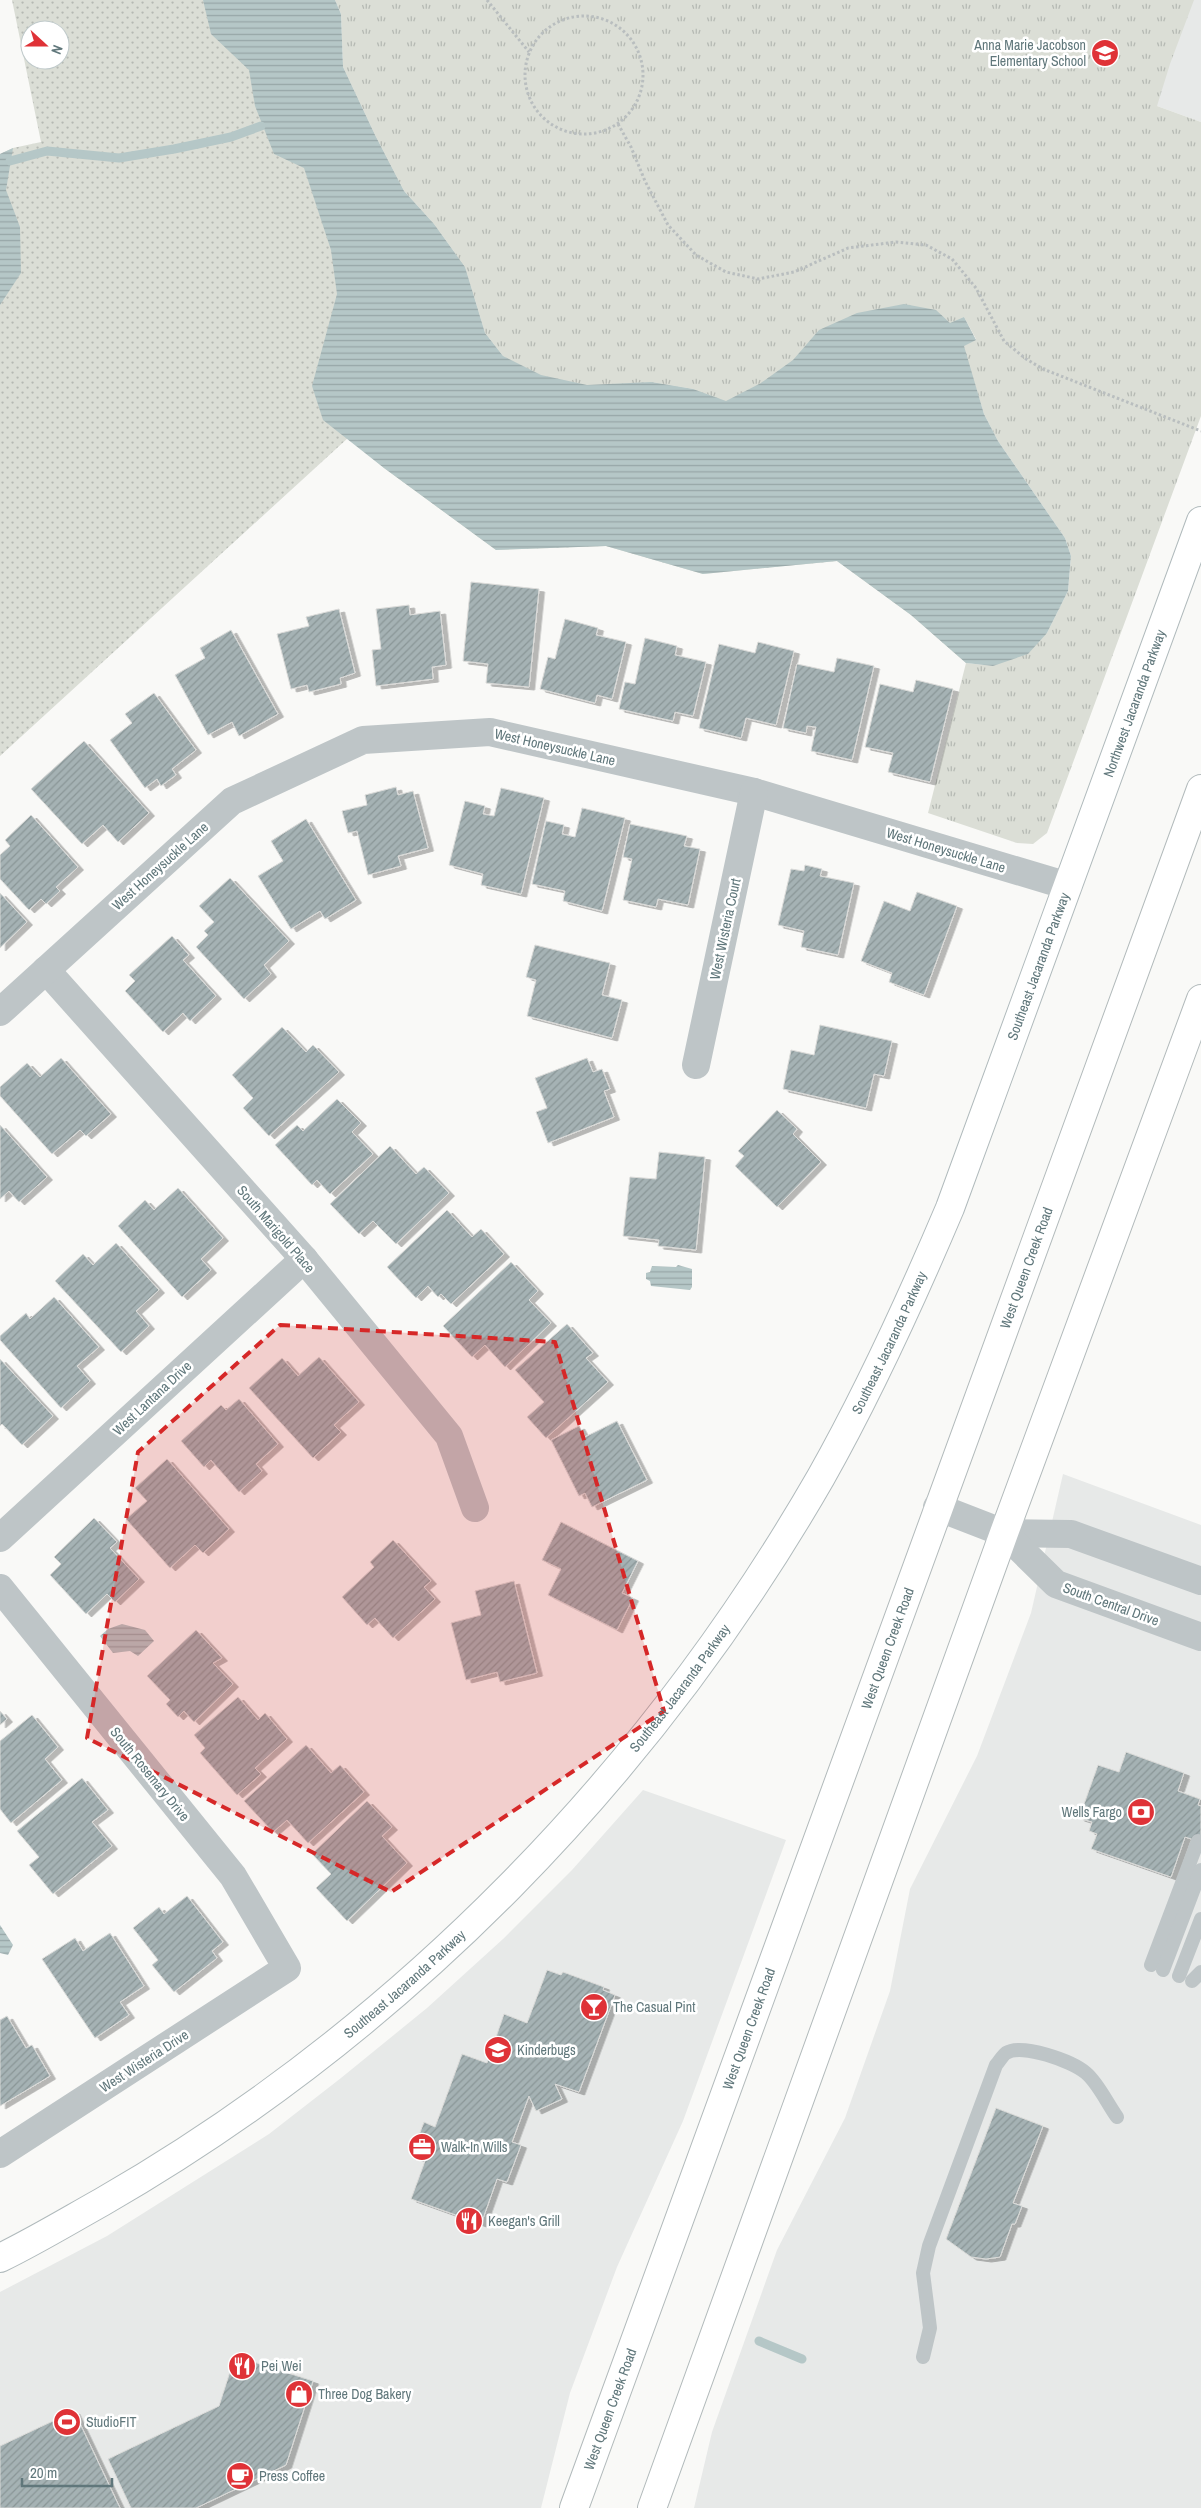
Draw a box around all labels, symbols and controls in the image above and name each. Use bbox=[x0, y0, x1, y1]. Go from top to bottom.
north arrow bbox=[20, 20, 70, 70]
place label: Anna Marie Jacobson Elementary School bbox=[973, 36, 1086, 70]
school or university icon: Anna Marie Jacobson Elementary School bbox=[1090, 38, 1120, 68]
text: N bbox=[47, 43, 67, 57]
street label: Northwest Jacaranda Parkway bbox=[1099, 627, 1170, 780]
street label: West Honeysuckle Lane bbox=[493, 724, 617, 770]
street label: West Honeysuckle Lane bbox=[108, 818, 212, 914]
street label: West Honeysuckle Lane bbox=[884, 823, 1008, 877]
street label: West Wisteria Court bbox=[705, 877, 745, 981]
street label: Southeast Jacaranda Parkway bbox=[1003, 890, 1074, 1043]
street label: South Marigold Place bbox=[233, 1182, 319, 1276]
street label: West Queen Creek Road bbox=[996, 1205, 1057, 1331]
street label: Southeast Jacaranda Parkway bbox=[847, 1268, 931, 1417]
street label: West Lantana Drive bbox=[109, 1357, 195, 1439]
street label: South Central Drive bbox=[1061, 1578, 1161, 1630]
street label: West Queen Creek Road bbox=[857, 1585, 918, 1712]
street label: Southeast Jacaranda Parkway bbox=[626, 1620, 734, 1756]
street label: South Rosemary Drive bbox=[106, 1723, 194, 1825]
bank icon: Wells Fargo bbox=[1126, 1797, 1156, 1827]
place label: Wells Fargo bbox=[1062, 1803, 1122, 1821]
street label: Southeast Jacaranda Parkway bbox=[340, 1926, 469, 2042]
street label: West Queen Creek Road bbox=[718, 1966, 779, 2092]
bar icon: The Casual Pint bbox=[579, 1992, 609, 2022]
place label: The Casual Pint bbox=[613, 1998, 695, 2016]
street label: West Wisteria Drive bbox=[96, 2026, 192, 2096]
school or university icon: Kinderbugs bbox=[483, 2035, 513, 2065]
place label: Kinderbugs bbox=[517, 2041, 576, 2059]
office icon: Walk-In Wills bbox=[407, 2132, 437, 2162]
place label: Walk-In Wills bbox=[441, 2138, 508, 2156]
restaurant icon: Keegan's Grill bbox=[454, 2206, 484, 2236]
place label: Keegan's Grill bbox=[488, 2212, 560, 2230]
street label: West Queen Creek Road bbox=[580, 2346, 640, 2473]
restaurant icon: Pei Wei bbox=[227, 2351, 257, 2381]
place label: Pei Wei bbox=[261, 2357, 302, 2375]
shop icon: Three Dog Bakery bbox=[284, 2379, 314, 2409]
place label: Three Dog Bakery bbox=[318, 2385, 411, 2403]
sports icon: StudioFIT bbox=[52, 2407, 82, 2437]
place label: StudioFIT bbox=[86, 2413, 136, 2431]
scale bar bbox=[22, 2456, 112, 2488]
cafe icon: Press Coffee bbox=[225, 2461, 255, 2491]
text: 20 m bbox=[30, 2462, 57, 2483]
place label: Press Coffee bbox=[259, 2467, 325, 2485]

